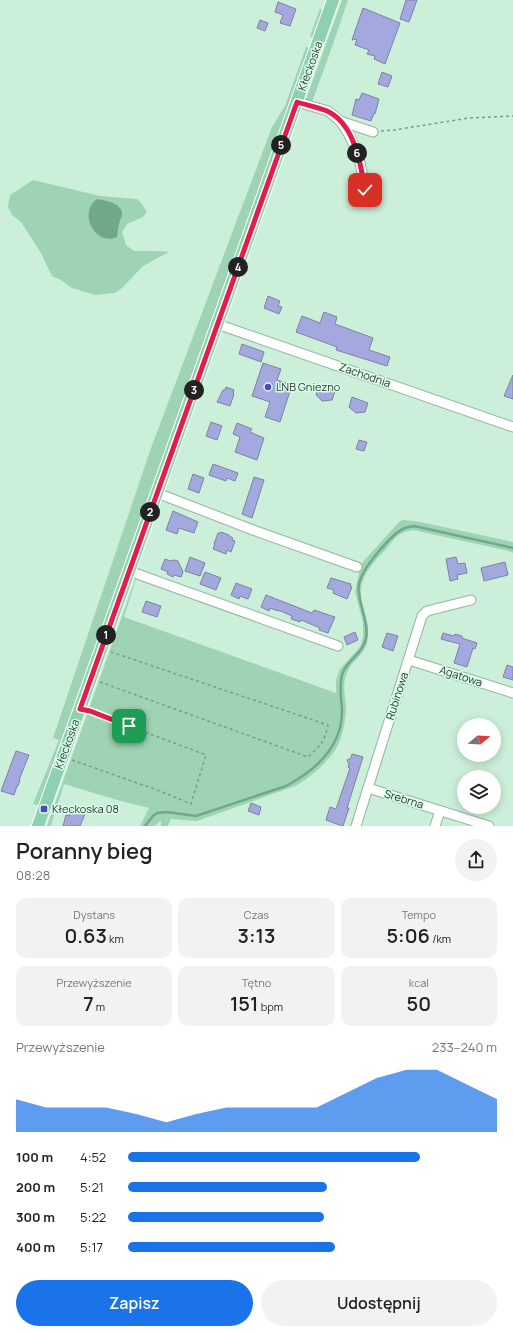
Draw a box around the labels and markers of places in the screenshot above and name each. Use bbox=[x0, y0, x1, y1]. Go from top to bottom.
pin: 5 bbox=[271, 135, 291, 155]
pin: 6 bbox=[347, 143, 367, 163]
pin bbox=[348, 173, 382, 207]
pin: 4 bbox=[228, 257, 248, 277]
place label: LNB Gniezno bbox=[276, 379, 341, 394]
pin: 3 bbox=[184, 380, 204, 400]
marker: LNB Gniezno bbox=[263, 382, 273, 392]
pin: 2 bbox=[140, 502, 160, 522]
pin: 1 bbox=[96, 625, 116, 645]
pin bbox=[112, 709, 146, 743]
place label: Kłeckoska 08 bbox=[52, 801, 119, 816]
marker: Kłeckoska 08 bbox=[39, 804, 49, 814]

